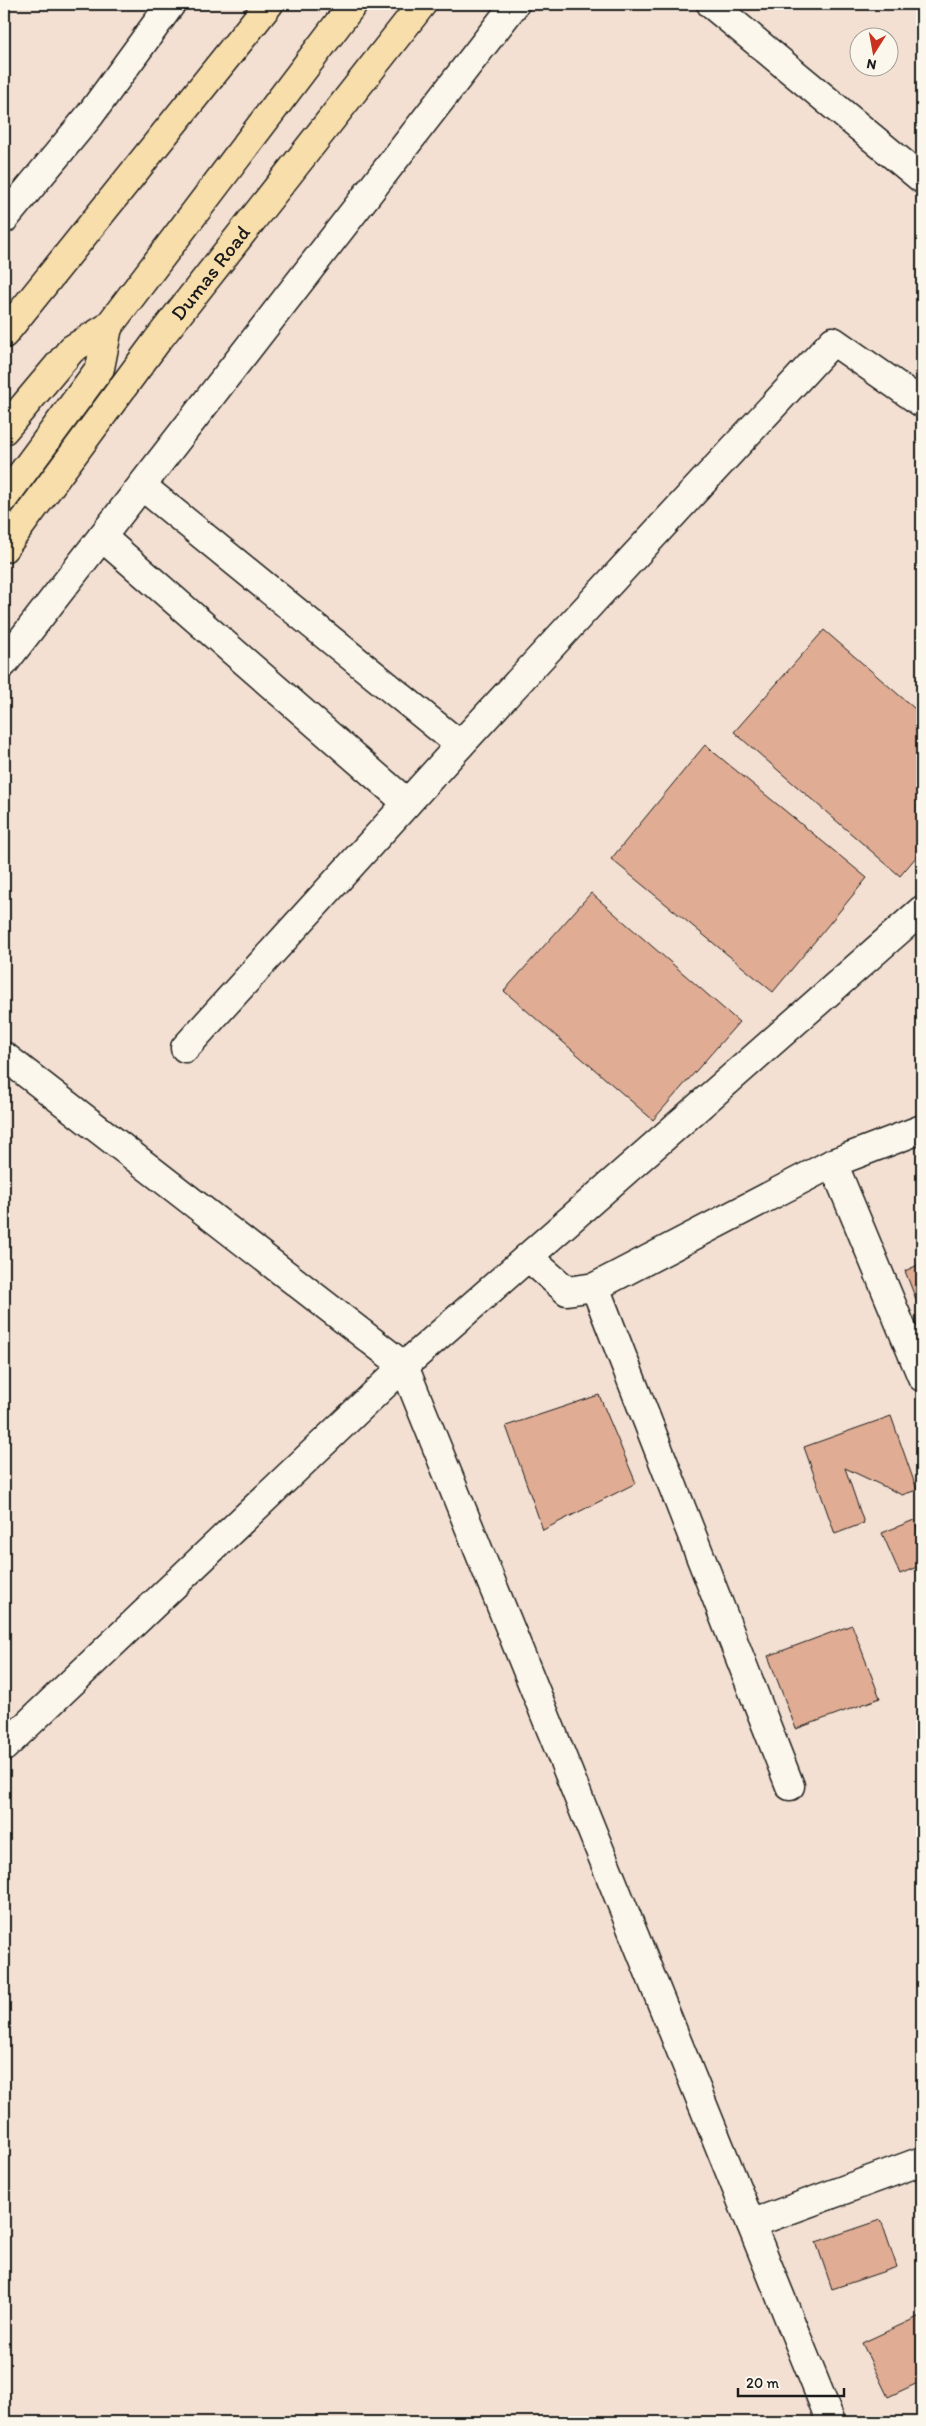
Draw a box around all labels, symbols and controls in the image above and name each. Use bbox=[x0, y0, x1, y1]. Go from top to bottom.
north arrow bbox=[848, 28, 898, 78]
text: N bbox=[865, 55, 878, 74]
street label: Dumas Road bbox=[165, 220, 255, 325]
scale bar bbox=[738, 2366, 845, 2398]
text: 20 m bbox=[746, 2374, 780, 2392]

